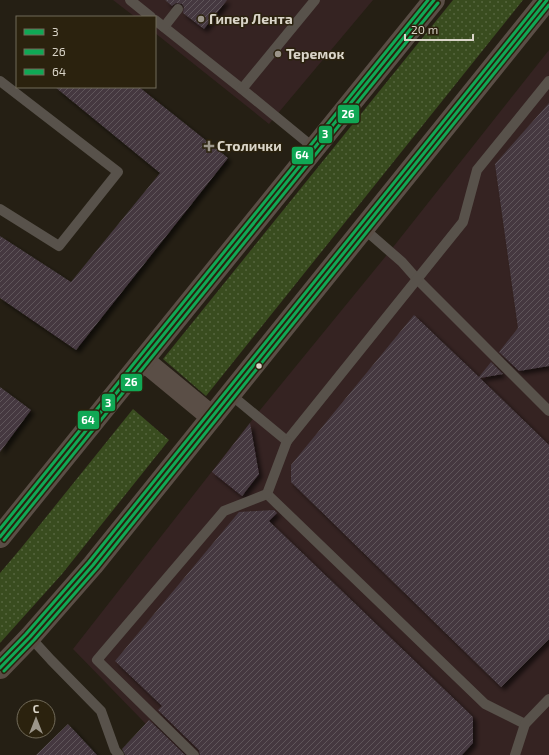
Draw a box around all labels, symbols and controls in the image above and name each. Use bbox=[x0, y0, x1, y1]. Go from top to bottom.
place label: Гипер Лента bbox=[209, 10, 293, 27]
marker: Гипер Лента bbox=[196, 14, 206, 24]
legend bbox=[16, 16, 156, 88]
scale bar bbox=[405, 16, 473, 42]
text: 20 m bbox=[411, 22, 438, 36]
text: 3 bbox=[52, 24, 59, 38]
text: 26 bbox=[52, 44, 66, 58]
place label: Теремок bbox=[286, 45, 345, 62]
marker: Теремок bbox=[273, 49, 283, 59]
text: 64 bbox=[52, 64, 66, 78]
line badge: 26 bbox=[337, 104, 360, 124]
text: 26 bbox=[342, 107, 355, 120]
line badge: 3 bbox=[318, 125, 333, 144]
text: 3 bbox=[322, 127, 328, 140]
place label: Столички bbox=[217, 137, 282, 154]
marker: Столички bbox=[204, 141, 214, 151]
line badge: 64 bbox=[291, 146, 314, 165]
text: 64 bbox=[295, 148, 309, 161]
unlabelled marker bbox=[254, 361, 264, 371]
line badge: 26 bbox=[120, 373, 143, 392]
text: 26 bbox=[125, 375, 138, 388]
line badge: 3 bbox=[101, 393, 116, 412]
text: 3 bbox=[105, 396, 111, 409]
line badge: 64 bbox=[77, 410, 100, 430]
text: 64 bbox=[81, 413, 95, 426]
north arrow bbox=[16, 699, 56, 739]
text: С bbox=[33, 702, 40, 715]

